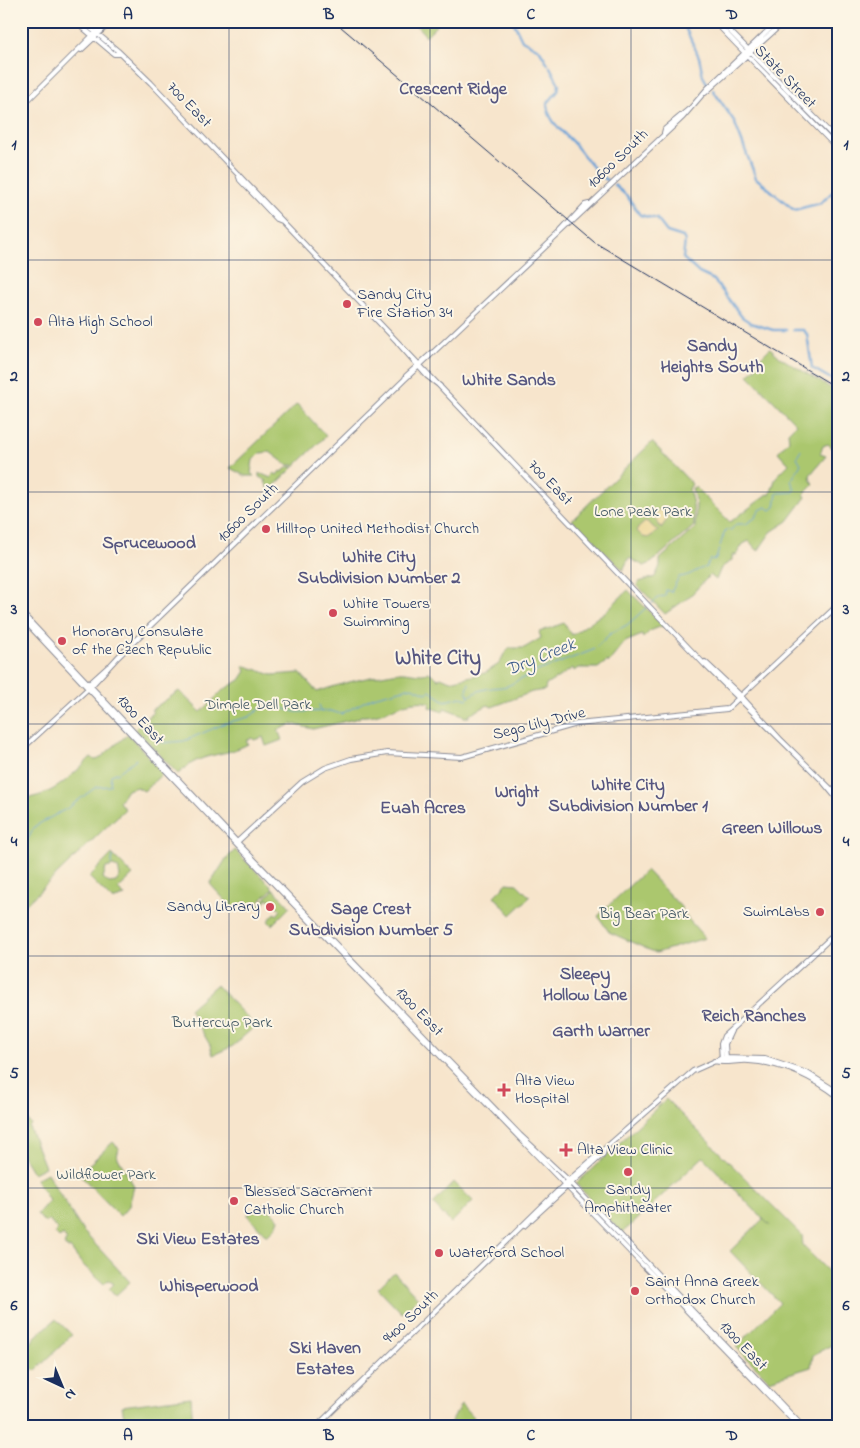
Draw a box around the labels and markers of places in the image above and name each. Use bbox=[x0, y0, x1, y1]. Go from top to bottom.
place label: Sandy City Fire Station 34 bbox=[356, 283, 453, 325]
marker: Sandy City Fire Station 34 bbox=[341, 298, 353, 310]
place label: Alta High School bbox=[48, 310, 153, 334]
marker: Alta High School bbox=[32, 316, 44, 328]
place label: Hilltop United Methodist Church bbox=[276, 517, 479, 541]
marker: Hilltop United Methodist Church bbox=[260, 523, 272, 535]
place label: White Towers Swimming bbox=[343, 592, 430, 634]
marker: White Towers Swimming bbox=[327, 607, 339, 619]
place label: Honorary Consulate of the Czech Republic bbox=[72, 620, 213, 662]
marker: Honorary Consulate of the Czech Republic bbox=[56, 635, 68, 647]
place label: Sandy Library bbox=[167, 895, 260, 919]
place label: SwimLabs bbox=[743, 900, 810, 924]
marker: Sandy Library bbox=[264, 901, 276, 913]
marker: SwimLabs bbox=[814, 906, 826, 918]
place label: Alta View Hospital bbox=[515, 1069, 574, 1111]
marker: Alta View Hospital bbox=[497, 1083, 511, 1097]
place label: Alta View Clinic bbox=[577, 1138, 674, 1162]
marker: Alta View Clinic bbox=[559, 1143, 573, 1157]
marker: Sandy Amphitheater bbox=[622, 1166, 634, 1178]
place label: Sandy Amphitheater bbox=[584, 1178, 672, 1220]
place label: Blessed Sacrament Catholic Church bbox=[243, 1180, 373, 1222]
marker: Blessed Sacrament Catholic Church bbox=[228, 1195, 240, 1207]
place label: Waterford School bbox=[449, 1241, 564, 1265]
marker: Waterford School bbox=[433, 1247, 445, 1259]
place label: Saint Anna Greek Orthodox Church bbox=[645, 1270, 760, 1312]
marker: Saint Anna Greek Orthodox Church bbox=[629, 1285, 641, 1297]

